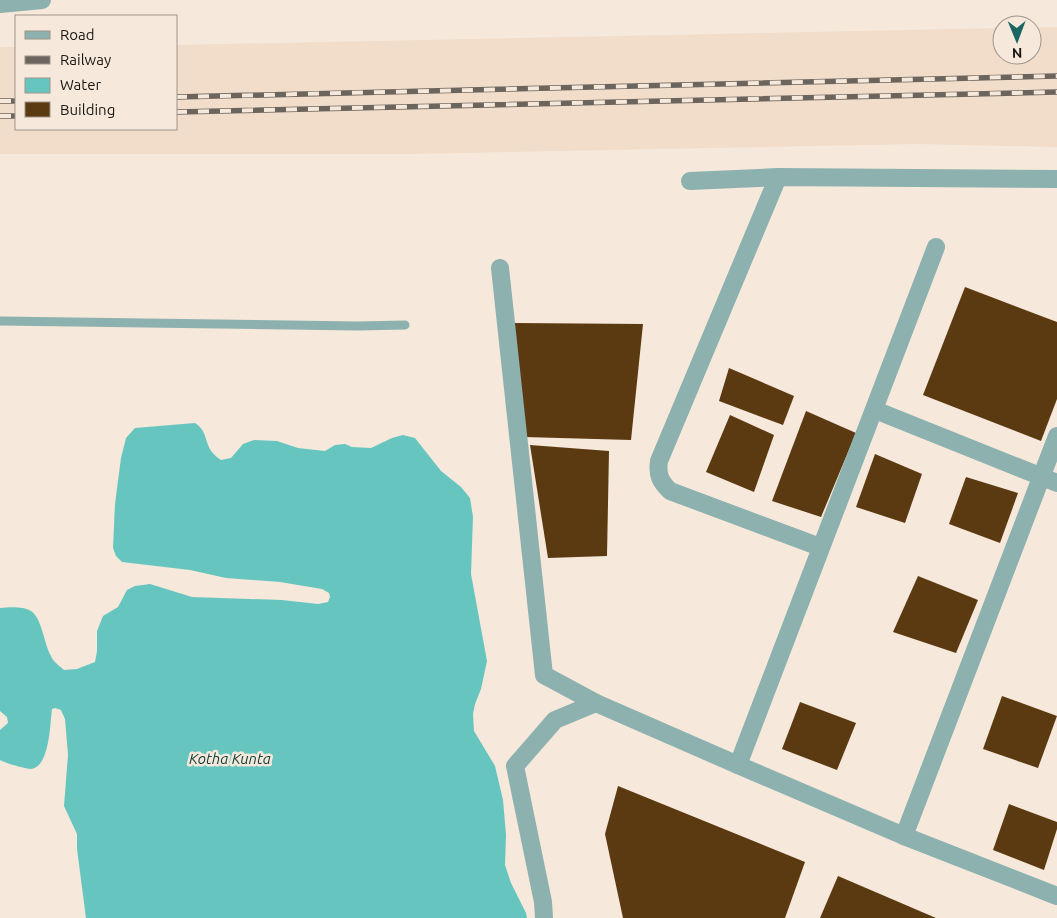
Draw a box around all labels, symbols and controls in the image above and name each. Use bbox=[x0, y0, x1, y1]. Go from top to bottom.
legend bbox=[15, 15, 178, 130]
north arrow bbox=[992, 15, 1042, 65]
text: Road bbox=[60, 26, 95, 43]
text: N bbox=[1012, 45, 1023, 61]
text: Railway bbox=[60, 51, 111, 68]
text: Water bbox=[60, 76, 101, 93]
text: Building bbox=[60, 101, 115, 118]
water label: Kotha Kunta bbox=[189, 750, 271, 767]

